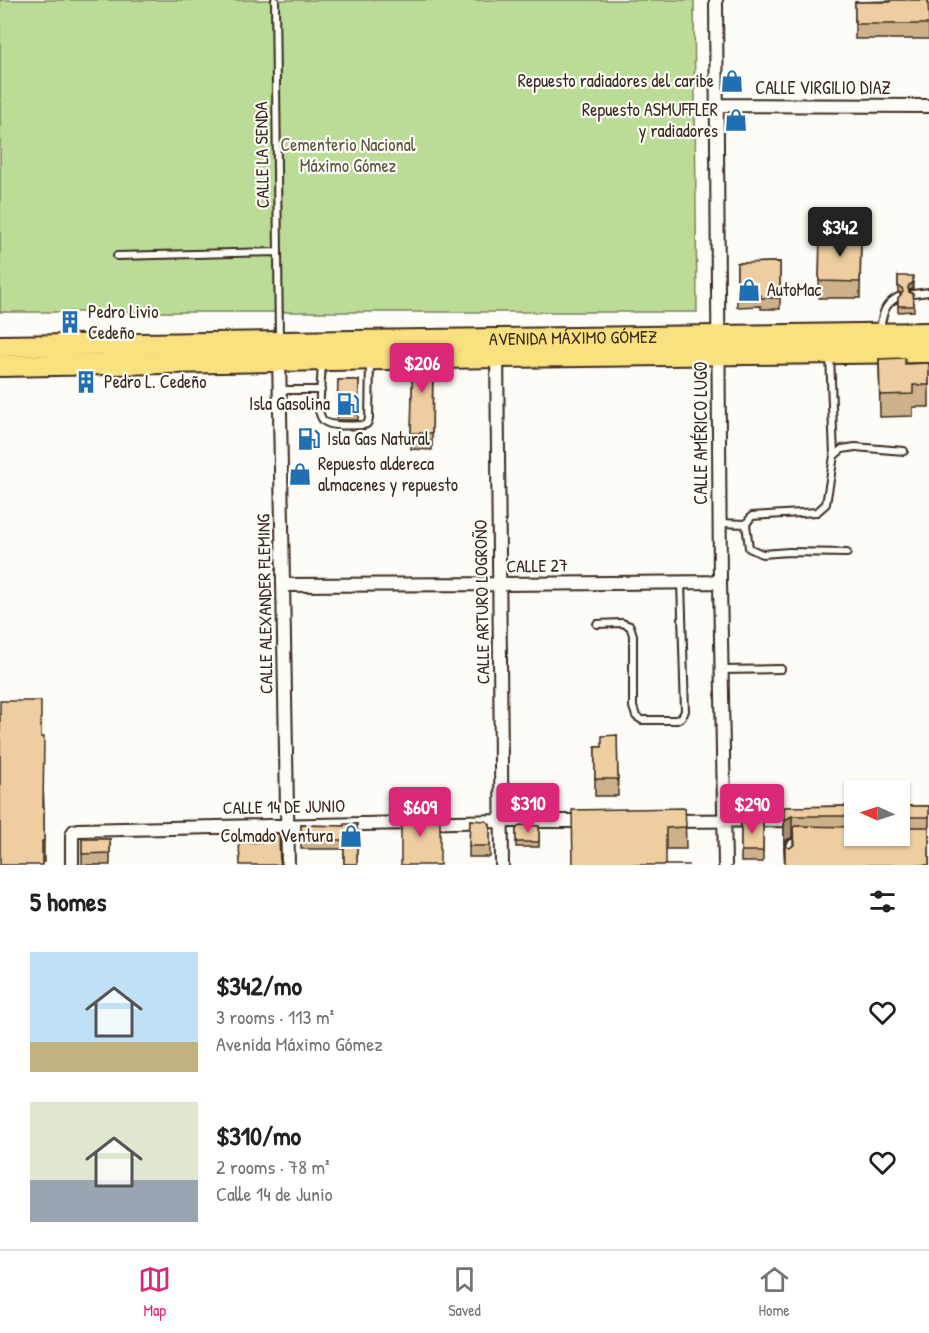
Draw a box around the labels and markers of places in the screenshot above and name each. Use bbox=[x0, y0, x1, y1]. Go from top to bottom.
place label: Repuesto radiadores del caribe bbox=[518, 68, 714, 93]
shop icon: Repuesto radiadores del caribe bbox=[719, 68, 745, 94]
place label: Repuesto ASMUFFLER y radiadores bbox=[582, 97, 718, 143]
shop icon: Repuesto ASMUFFLER y radiadores bbox=[723, 107, 749, 133]
pin: $342 bbox=[804, 207, 876, 258]
shop icon: AutoMac bbox=[736, 277, 762, 303]
place label: AutoMac bbox=[767, 277, 821, 302]
place label: Pedro Livio Cedeño bbox=[88, 299, 158, 345]
building icon: Pedro Livio Cedeño bbox=[57, 309, 83, 335]
pin: $206 bbox=[386, 343, 458, 394]
building icon: Pedro L. Cedeño bbox=[73, 369, 99, 395]
place label: Pedro L. Cedeño bbox=[104, 369, 206, 394]
place label: Isla Gasolina bbox=[249, 391, 330, 416]
fuel station icon: Isla Gasolina bbox=[335, 391, 361, 417]
fuel station icon: Isla Gas Natural bbox=[296, 426, 322, 452]
place label: Isla Gas Natural bbox=[327, 426, 430, 451]
place label: Repuesto aldereca almacenes y repuesto bbox=[318, 451, 458, 497]
shop icon: Repuesto aldereca almacenes y repuesto bbox=[287, 461, 313, 487]
pin: $310 bbox=[492, 783, 564, 834]
pin: $290 bbox=[716, 784, 788, 835]
pin: $609 bbox=[384, 787, 456, 838]
place label: Colmado Ventura bbox=[221, 823, 333, 848]
shop icon: Colmado Ventura bbox=[338, 823, 364, 849]

